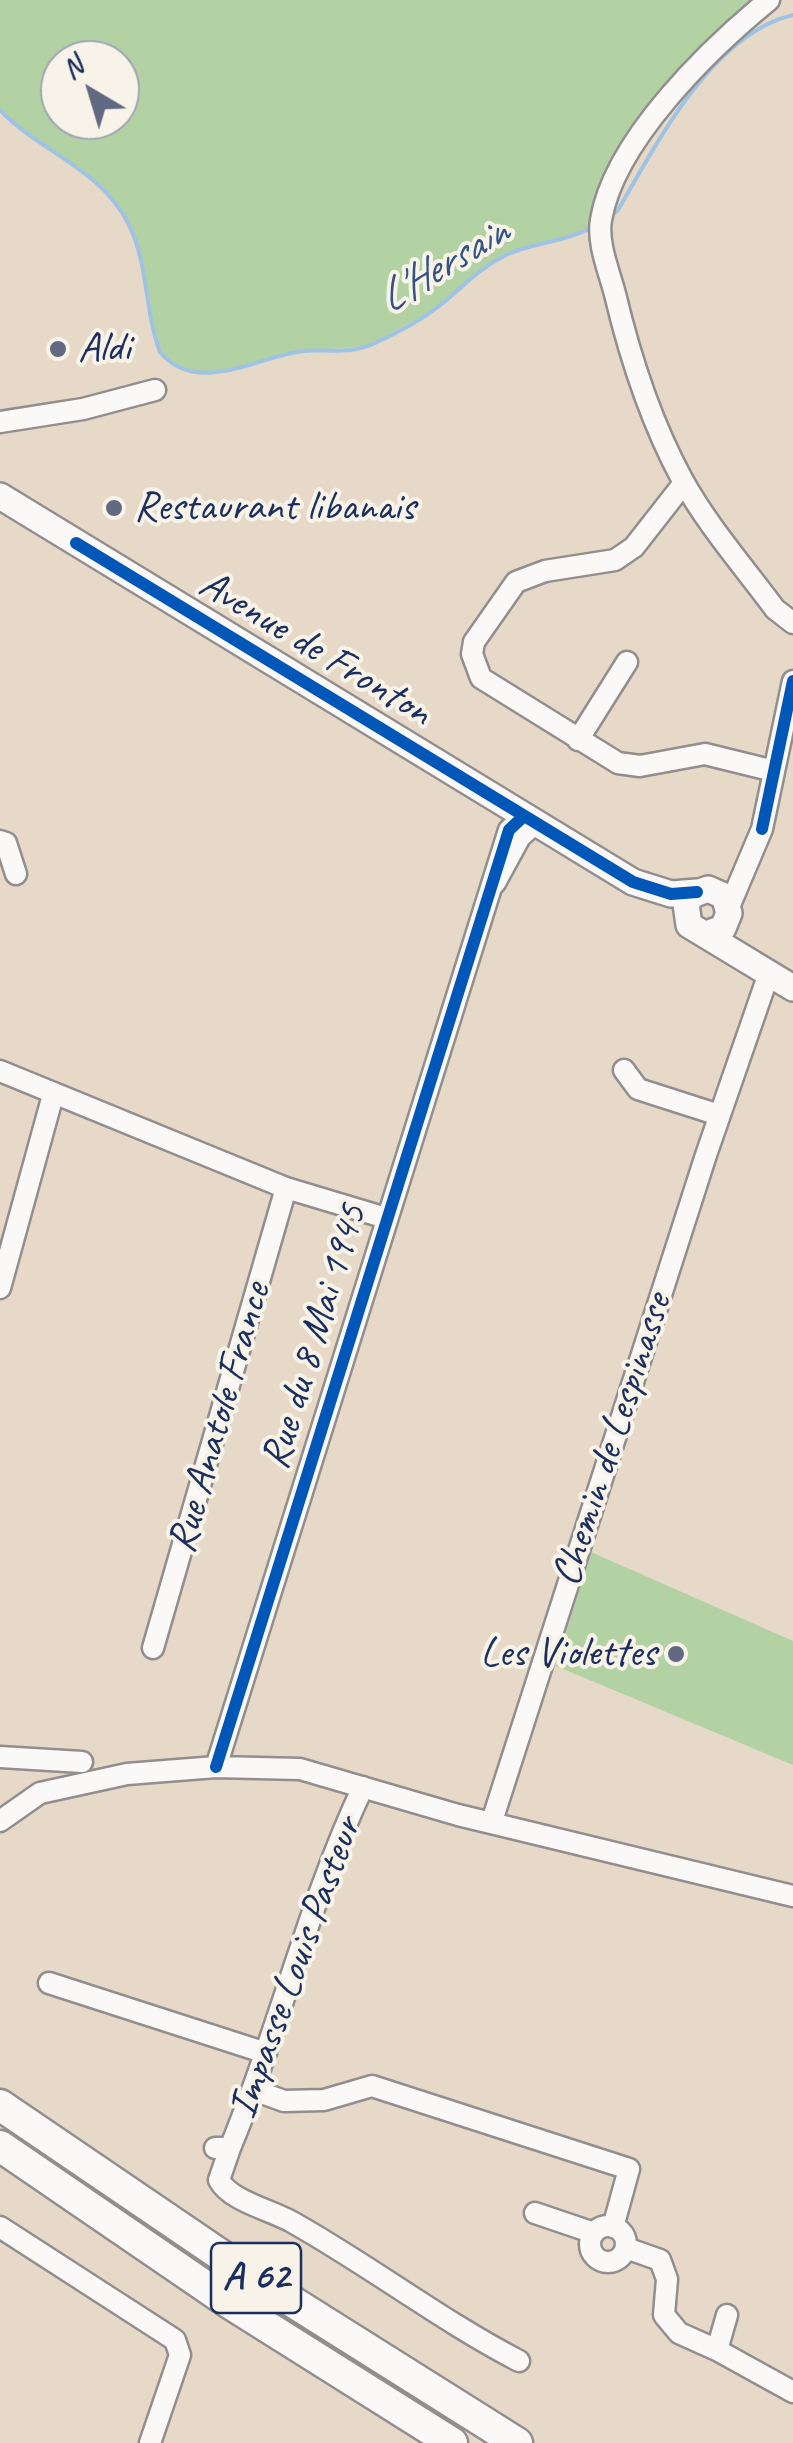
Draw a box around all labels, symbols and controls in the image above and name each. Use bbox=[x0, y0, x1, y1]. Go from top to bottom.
north arrow bbox=[40, 40, 140, 140]
text: N bbox=[55, 48, 90, 87]
water label: L'Hersain bbox=[369, 206, 519, 326]
place label: Aldi bbox=[78, 324, 131, 374]
marker: Aldi bbox=[47, 338, 69, 360]
place label: Restaurant libanais bbox=[134, 483, 415, 533]
marker: Restaurant libanais bbox=[103, 497, 125, 519]
street label: Avenue de Fronton bbox=[190, 560, 440, 738]
street label: Rue du 8 Mai 1945 bbox=[251, 1199, 379, 1475]
street label: Rue Anatole France bbox=[157, 1277, 283, 1559]
street label: Chemin de Lespinasse bbox=[542, 1288, 684, 1592]
place label: Les Violettes bbox=[480, 1629, 656, 1679]
marker: Les Violettes bbox=[665, 1643, 687, 1665]
street label: Impasse Louis Pasteur bbox=[218, 1811, 374, 2125]
road number: A 62 bbox=[211, 2243, 301, 2313]

